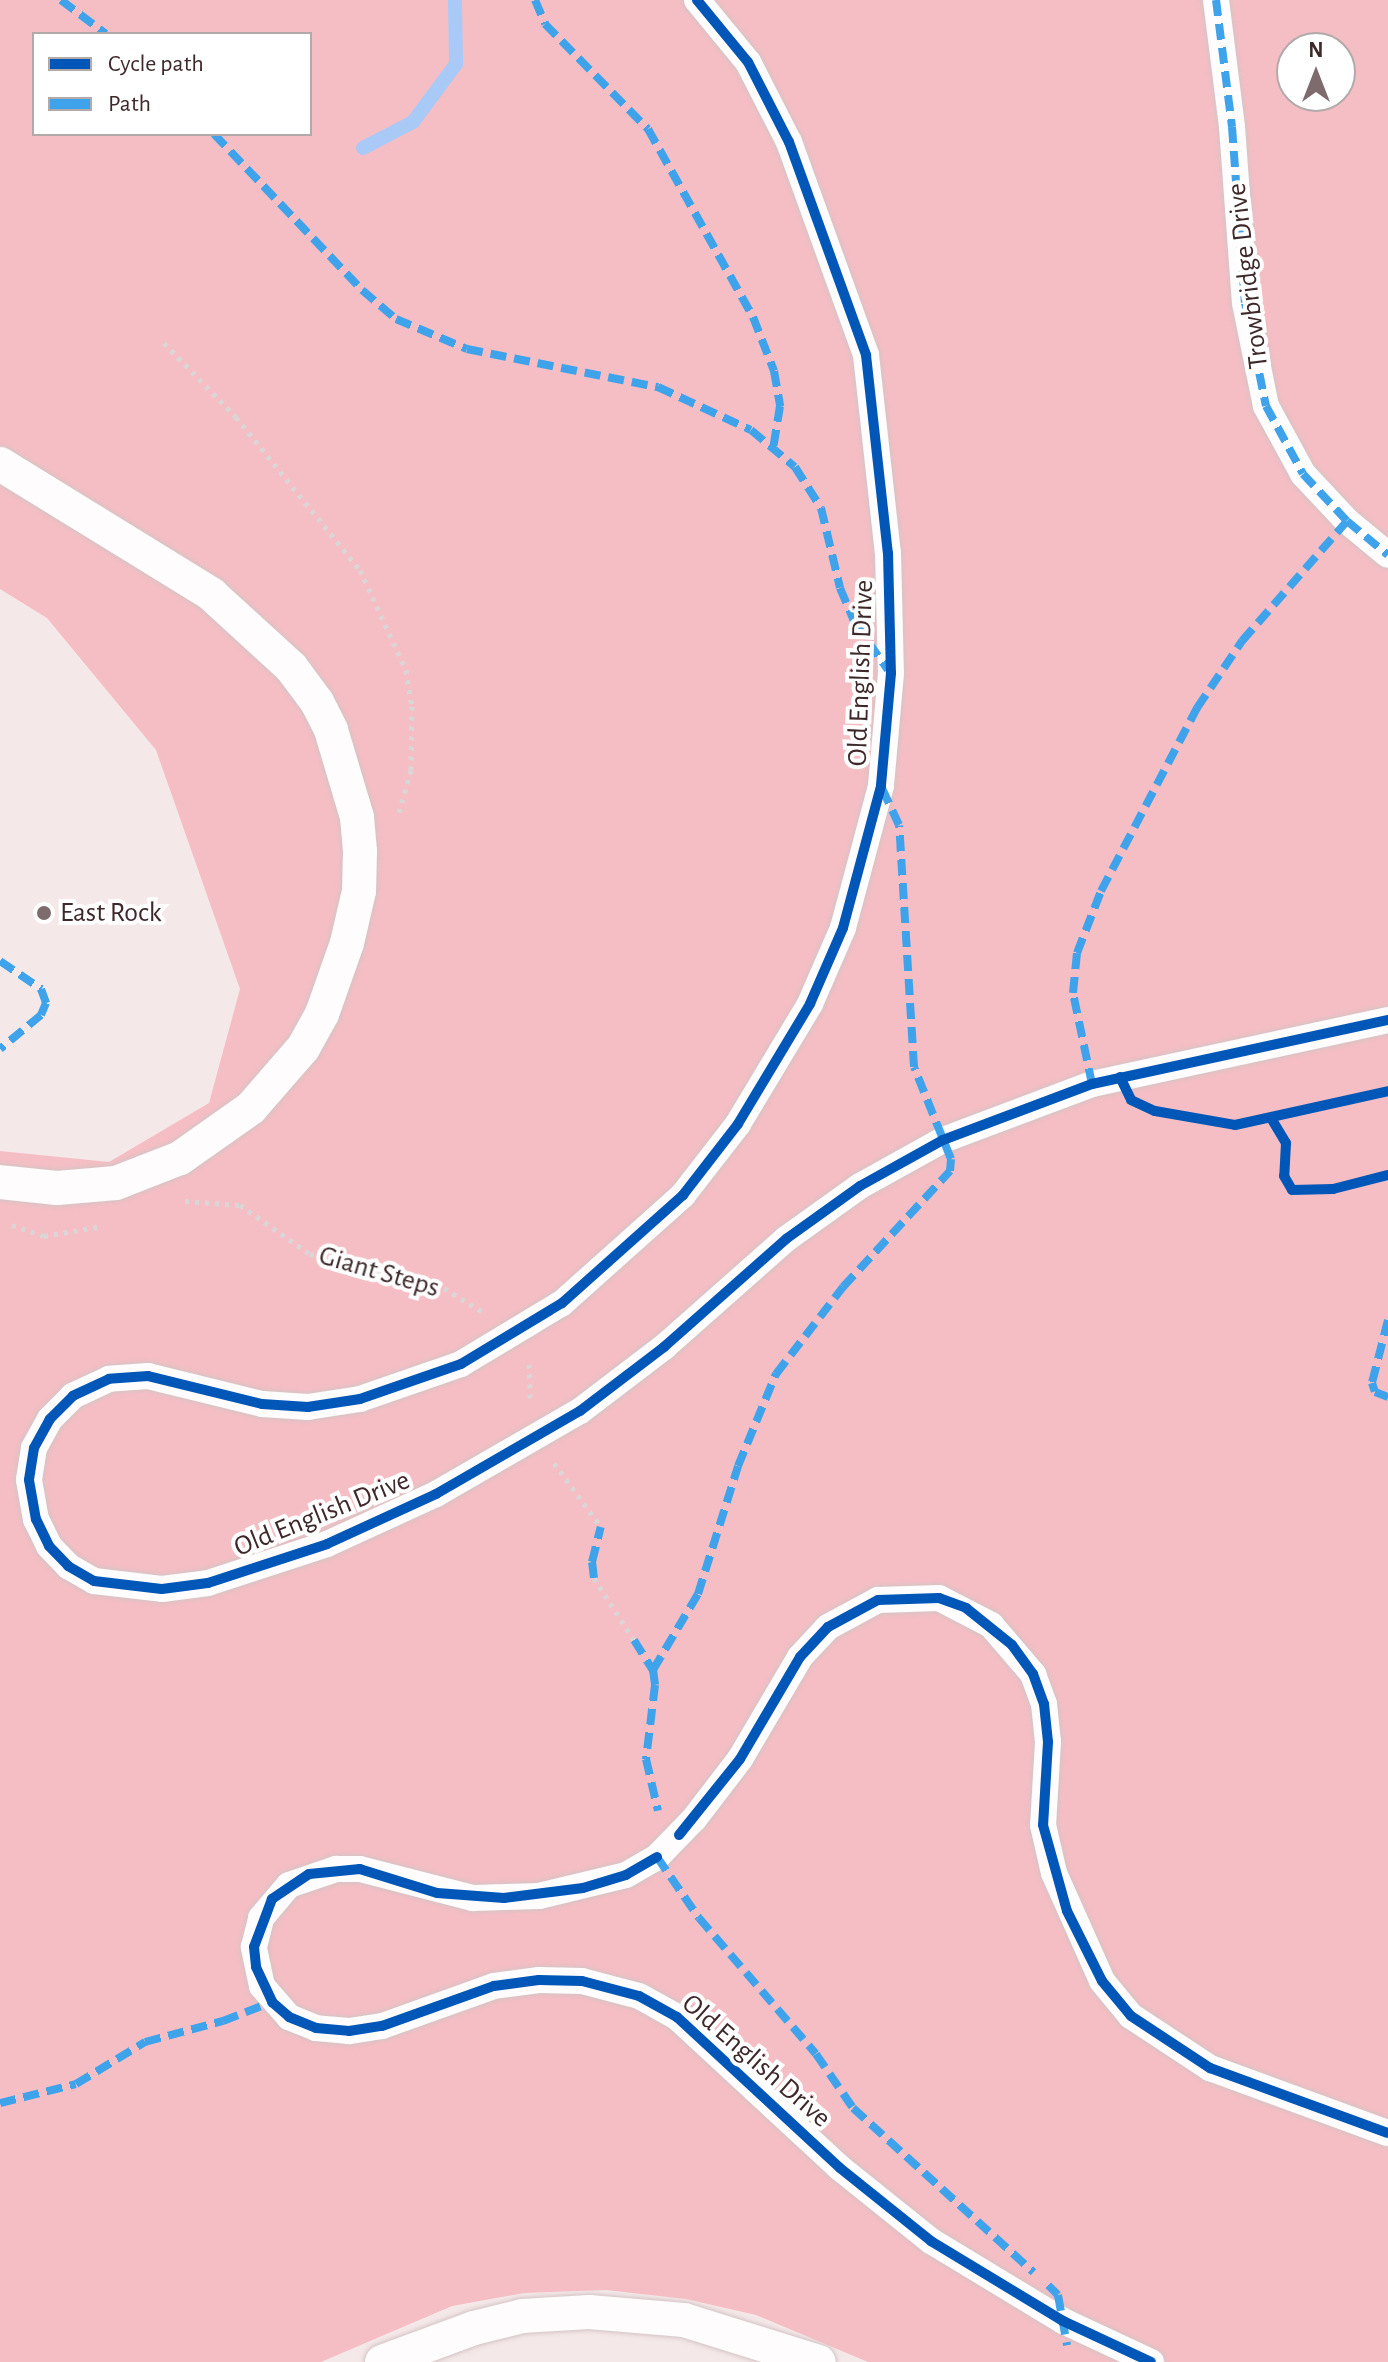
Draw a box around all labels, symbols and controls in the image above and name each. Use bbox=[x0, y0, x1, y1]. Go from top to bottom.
legend bbox=[32, 32, 312, 136]
north arrow bbox=[1276, 32, 1356, 112]
text: N bbox=[1308, 39, 1324, 61]
text: Cycle path bbox=[108, 52, 204, 76]
text: Path bbox=[108, 92, 151, 116]
street label: Trowbridge Drive bbox=[1220, 181, 1276, 371]
street label: Old English Drive bbox=[841, 579, 881, 767]
place label: East Rock bbox=[60, 896, 162, 930]
marker: East Rock bbox=[35, 904, 53, 922]
street label: Giant Steps bbox=[315, 1239, 443, 1305]
street label: Old English Drive bbox=[229, 1463, 415, 1565]
street label: Old English Drive bbox=[675, 1987, 837, 2135]

